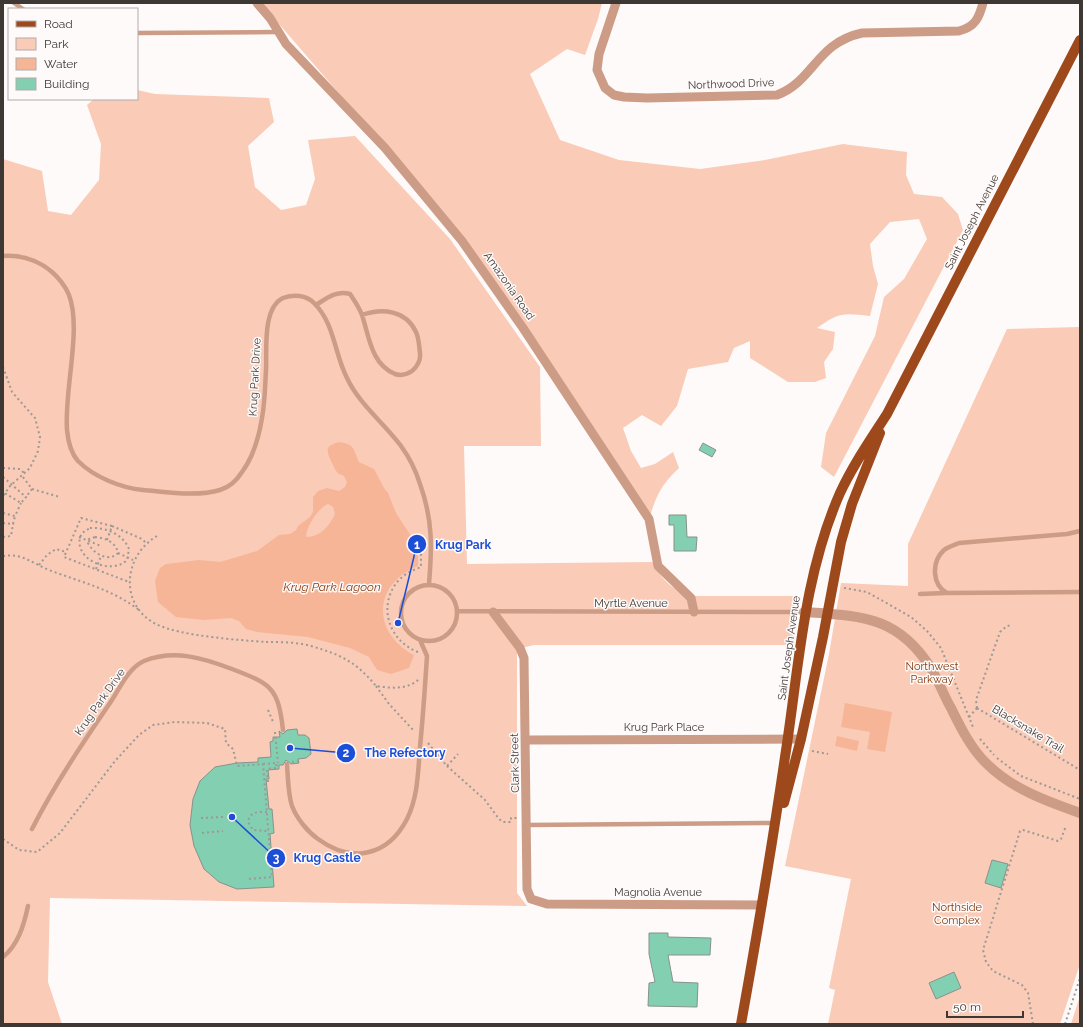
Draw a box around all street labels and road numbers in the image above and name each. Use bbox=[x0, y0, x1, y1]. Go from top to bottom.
street label: Northwood Drive bbox=[688, 76, 775, 92]
street label: Saint Joseph Avenue bbox=[942, 172, 1002, 272]
street label: Amazonia Road bbox=[481, 250, 537, 322]
street label: Krug Park Drive bbox=[246, 337, 264, 417]
street label: Saint Joseph Avenue bbox=[775, 594, 803, 701]
street label: Myrtle Avenue bbox=[594, 597, 668, 610]
street label: Krug Park Drive bbox=[72, 666, 128, 738]
street label: Blacksnake Trail bbox=[990, 702, 1066, 756]
street label: Krug Park Place bbox=[624, 721, 705, 734]
street label: Clark Street bbox=[508, 733, 522, 793]
street label: Magnolia Avenue bbox=[614, 886, 702, 899]

